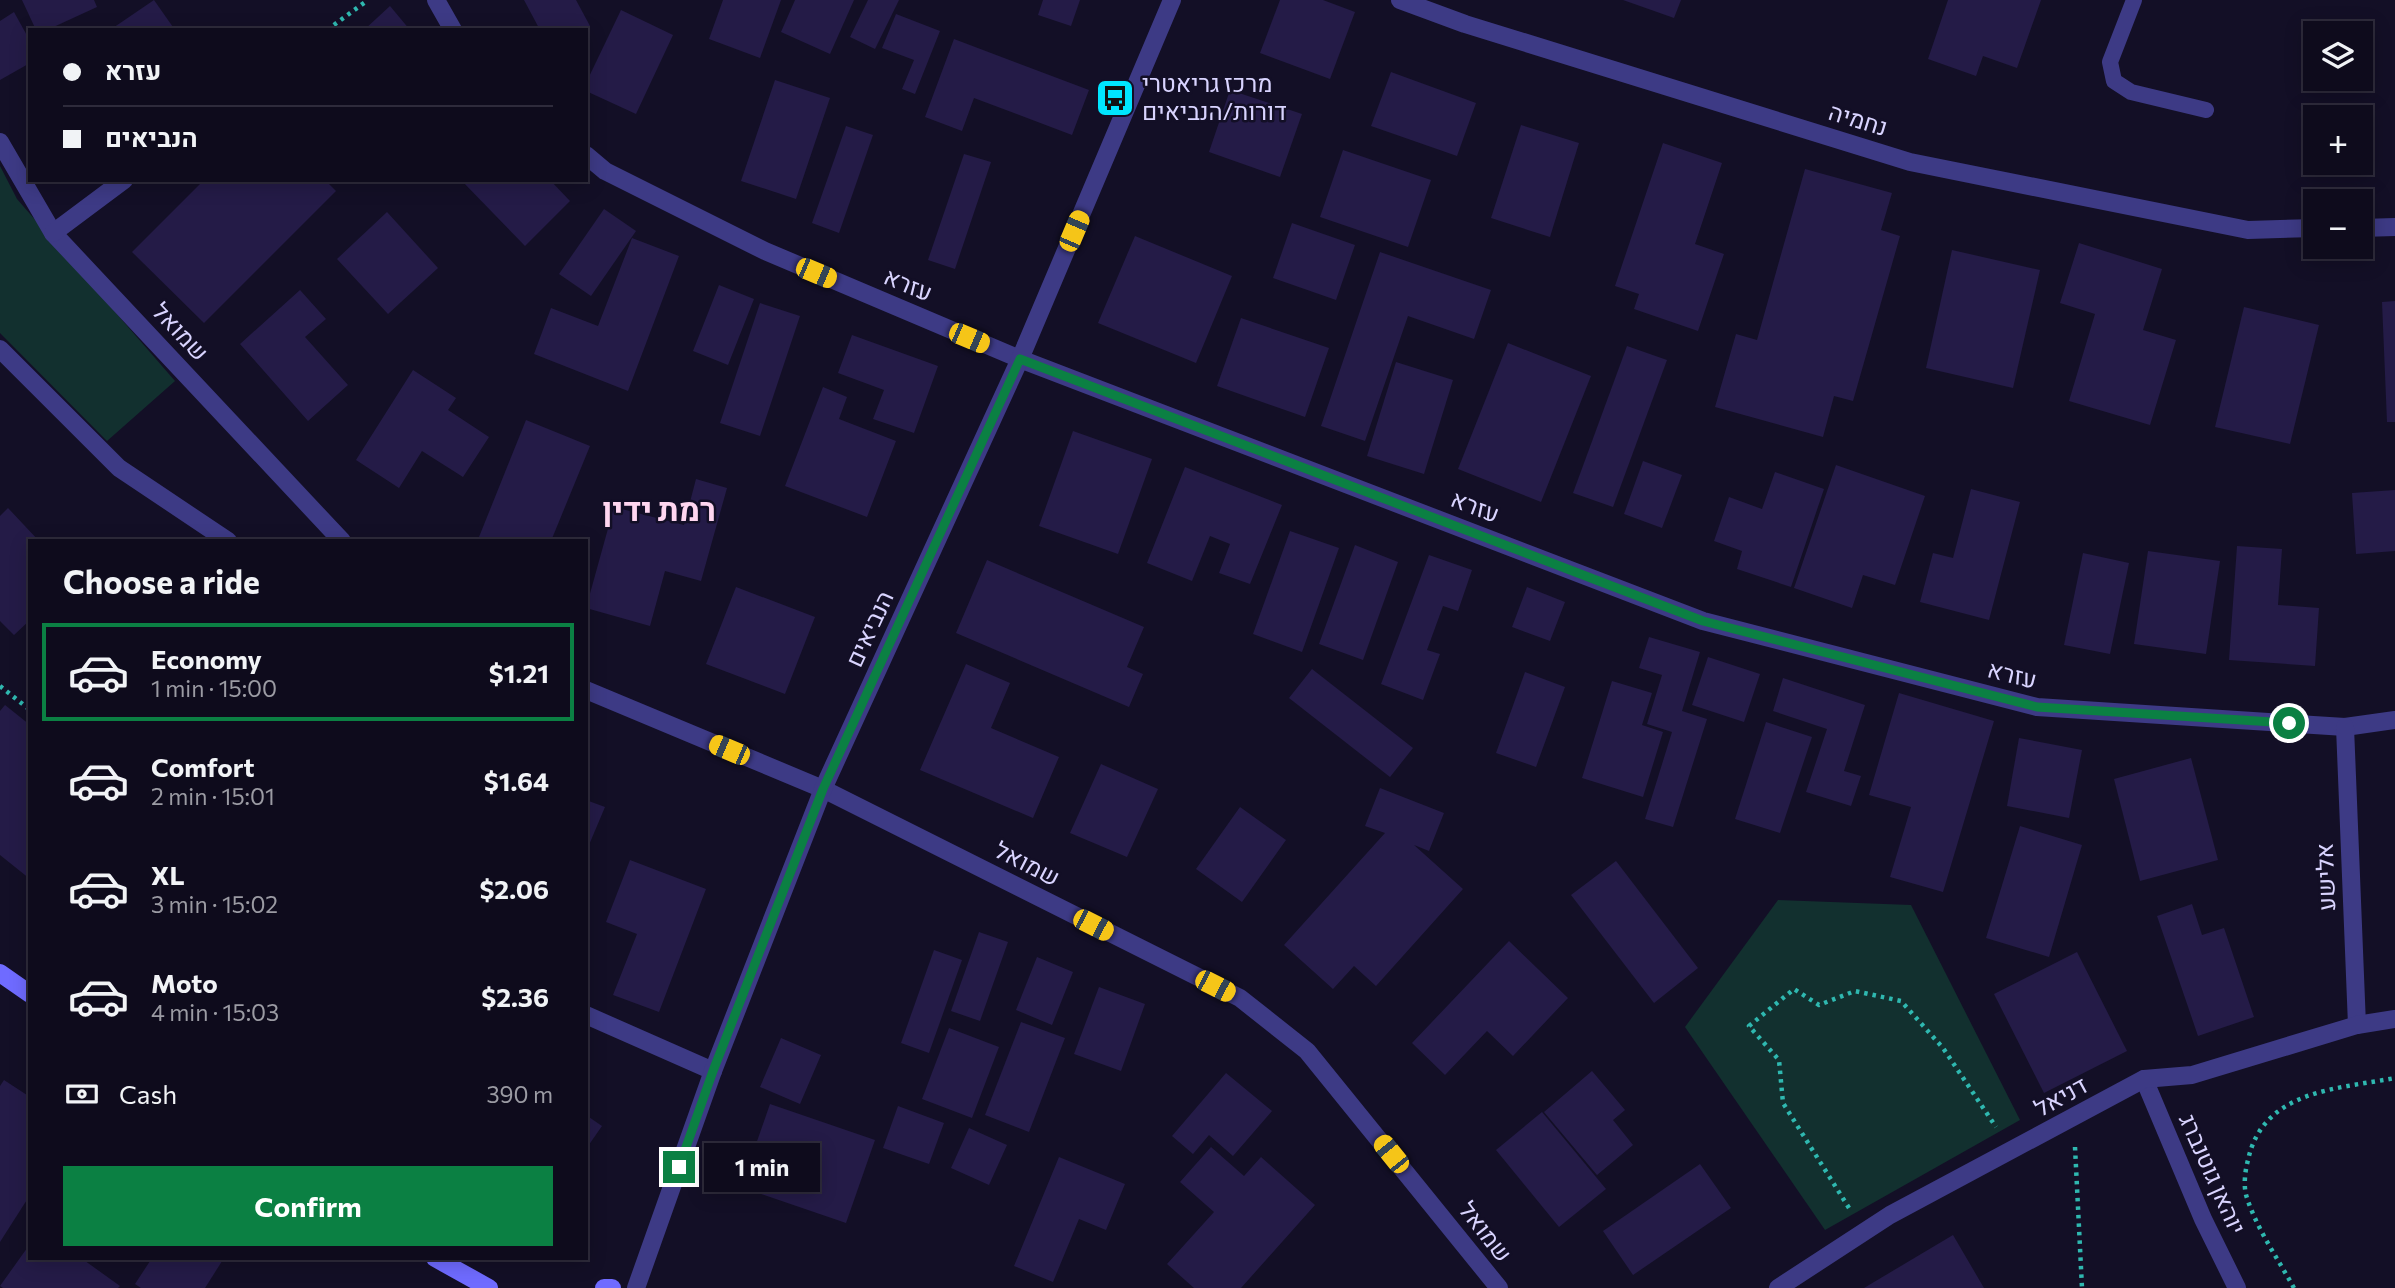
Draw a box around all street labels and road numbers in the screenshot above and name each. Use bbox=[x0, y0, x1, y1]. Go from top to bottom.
street label: נחמיה bbox=[1826, 96, 1891, 141]
street label: עזרא bbox=[880, 261, 937, 307]
street label: שמואל bbox=[147, 296, 215, 366]
street label: עזרא bbox=[1447, 483, 1504, 528]
street label: הנביאים bbox=[838, 586, 899, 671]
street label: עזרא bbox=[1985, 653, 2040, 694]
street label: שמואל bbox=[990, 834, 1065, 891]
street label: אלישע bbox=[2309, 843, 2340, 911]
street label: דניאל bbox=[2029, 1069, 2092, 1122]
street label: יוהאן גוטנברג bbox=[2174, 1109, 2253, 1238]
street label: שמואל bbox=[1453, 1195, 1519, 1267]

